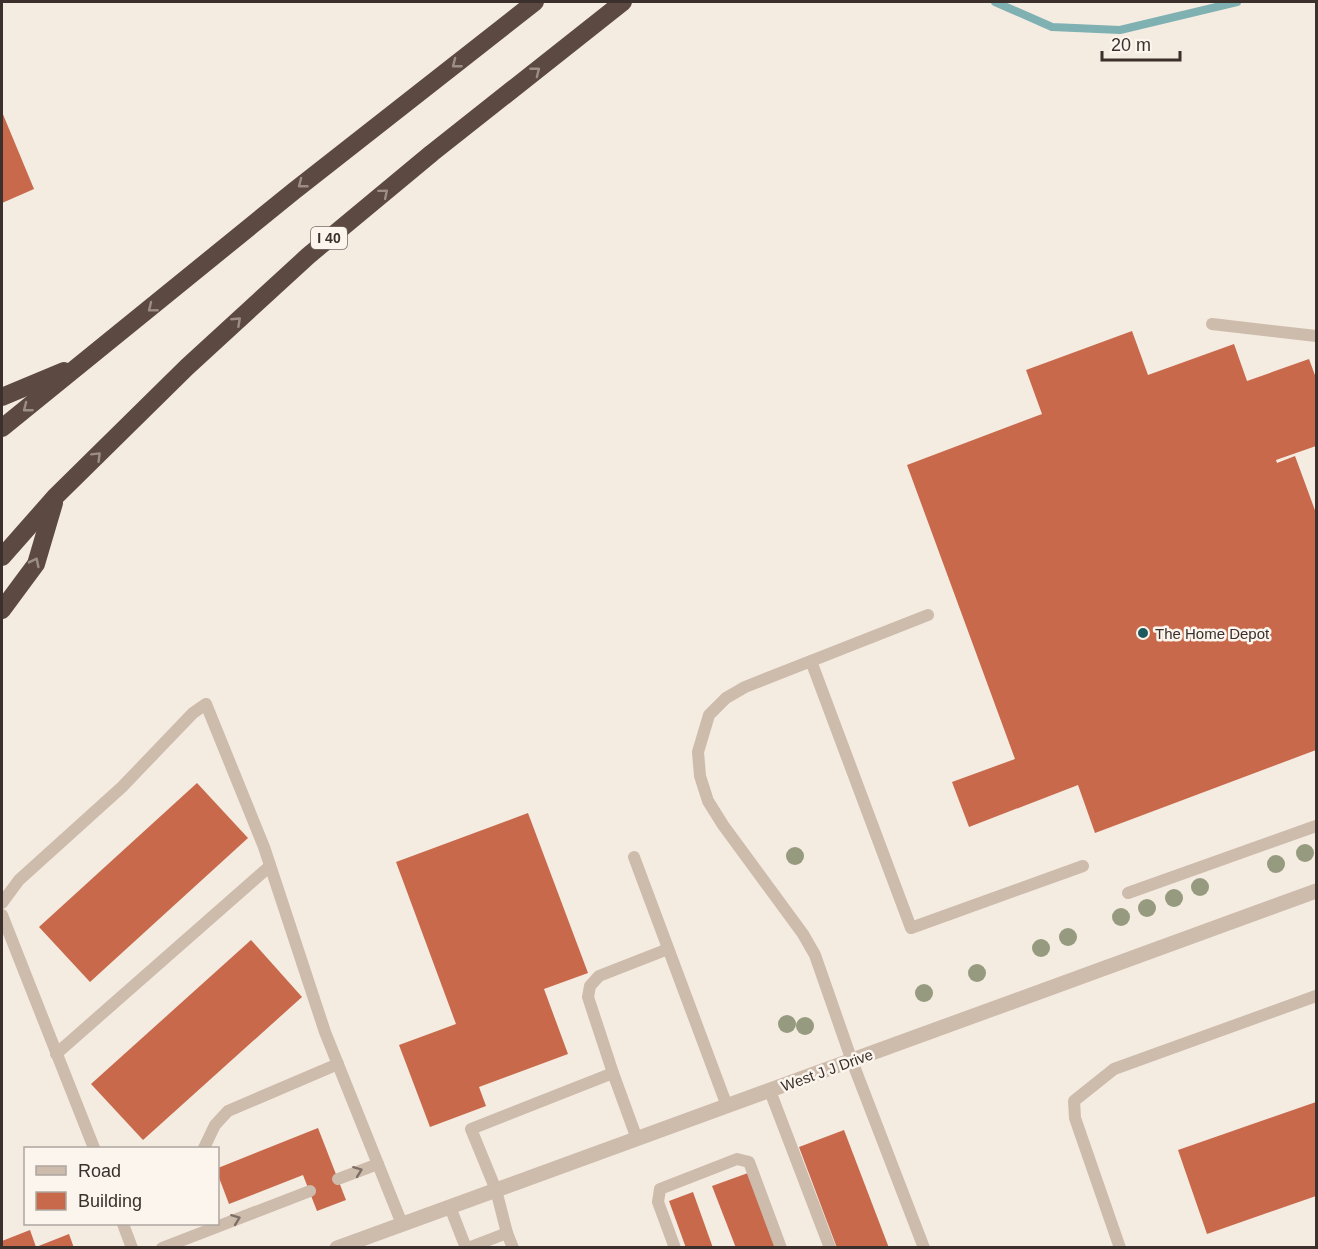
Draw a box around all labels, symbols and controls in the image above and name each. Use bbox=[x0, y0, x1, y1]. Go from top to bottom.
scale bar bbox=[1102, 24, 1180, 62]
text: 20 m bbox=[1111, 35, 1151, 55]
one-way arrow bbox=[451, 56, 462, 67]
one-way arrow bbox=[529, 67, 540, 78]
one-way arrow bbox=[298, 177, 309, 188]
one-way arrow bbox=[377, 189, 388, 200]
road number: I 40 bbox=[311, 227, 347, 249]
one-way arrow bbox=[147, 300, 158, 311]
one-way arrow bbox=[230, 317, 241, 328]
one-way arrow bbox=[22, 401, 33, 412]
one-way arrow bbox=[89, 453, 100, 464]
one-way arrow bbox=[27, 558, 39, 569]
place label: The Home Depot bbox=[1155, 625, 1270, 642]
marker: The Home Depot bbox=[1136, 626, 1150, 640]
street label: West J J Drive bbox=[779, 1046, 875, 1094]
legend bbox=[24, 1147, 219, 1225]
text: Road bbox=[78, 1161, 121, 1181]
one-way arrow bbox=[352, 1166, 363, 1178]
text: Building bbox=[78, 1191, 142, 1211]
one-way arrow bbox=[230, 1214, 241, 1226]

